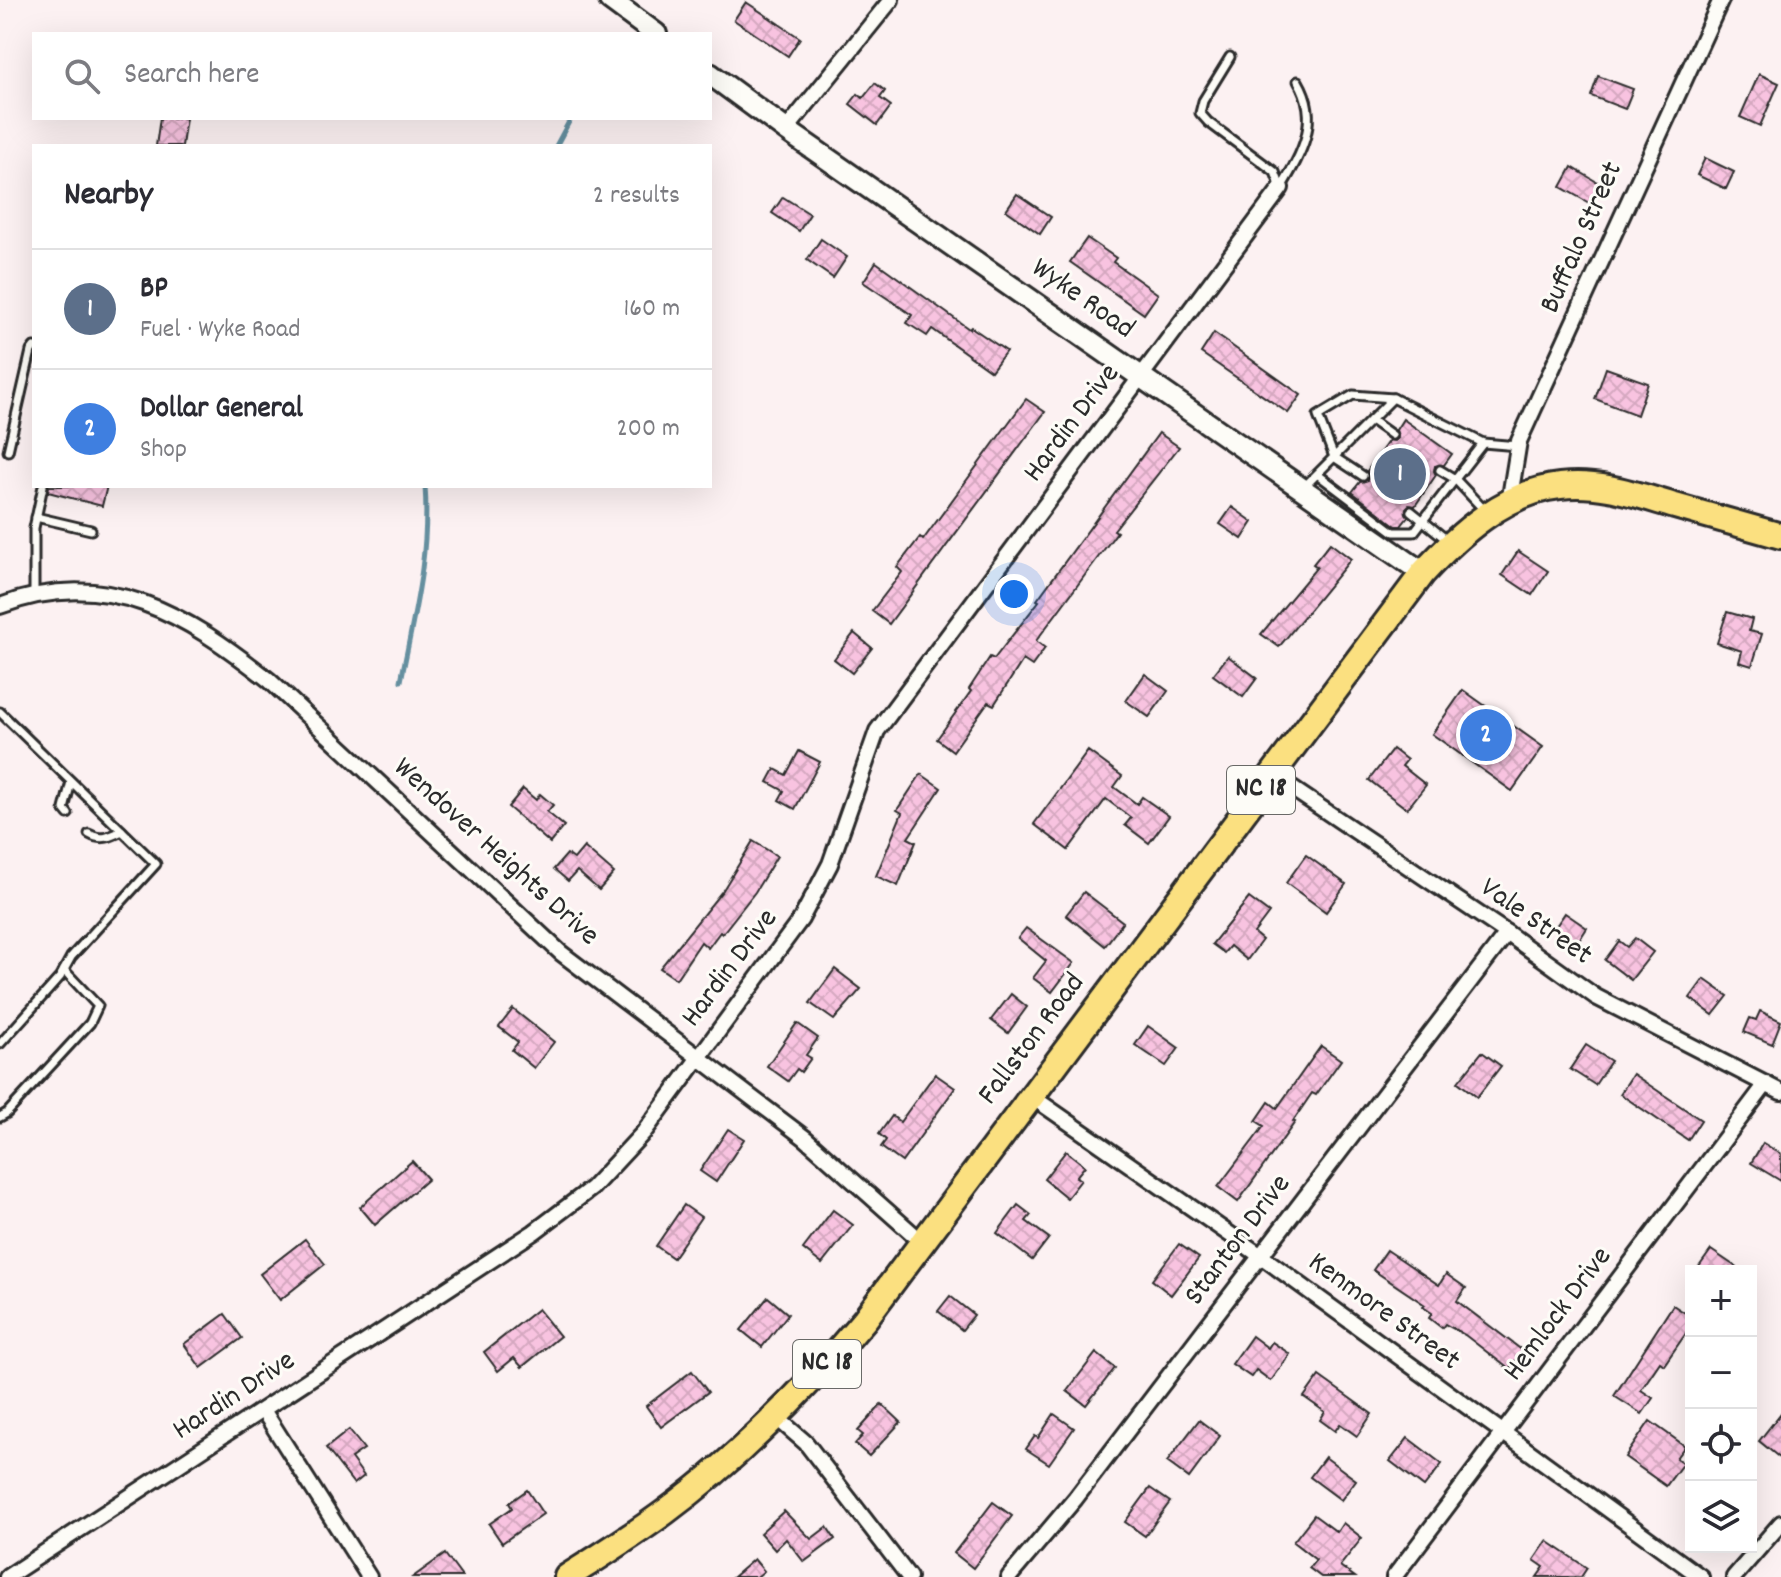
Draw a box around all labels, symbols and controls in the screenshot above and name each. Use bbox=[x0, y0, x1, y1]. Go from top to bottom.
search box bbox=[32, 32, 712, 120]
icon: search bbox=[60, 54, 104, 98]
text: Search here bbox=[124, 55, 260, 98]
street label: Buffalo Street bbox=[1530, 155, 1636, 321]
text: Nearby bbox=[64, 172, 153, 221]
text: 2 results bbox=[593, 178, 680, 215]
street label: Wyke Road bbox=[1021, 249, 1143, 351]
text: BP bbox=[140, 269, 168, 312]
text: 1 bbox=[87, 291, 93, 328]
text: 160 m bbox=[624, 291, 680, 328]
text: Fuel · Wyke Road bbox=[140, 312, 300, 349]
street label: Hardin Drive bbox=[1014, 356, 1132, 492]
text: Dollar General bbox=[140, 389, 303, 432]
text: 2 bbox=[84, 411, 96, 448]
text: 200 m bbox=[616, 411, 680, 448]
text: Shop bbox=[140, 432, 187, 469]
pin: 1 bbox=[1374, 444, 1426, 504]
your location bbox=[994, 574, 1034, 614]
pin: 2 bbox=[1460, 705, 1512, 765]
street label: Wendover Heights Drive bbox=[382, 748, 608, 958]
road number: NC 18 bbox=[1227, 766, 1295, 814]
street label: Vale Street bbox=[1470, 869, 1600, 977]
street label: Hardin Drive bbox=[672, 901, 790, 1037]
street label: Fallston Road bbox=[969, 965, 1097, 1115]
street label: Stanton Drive bbox=[1175, 1166, 1303, 1316]
street label: Hemlock Drive bbox=[1494, 1239, 1624, 1391]
street label: Kenmore Street bbox=[1298, 1243, 1468, 1383]
map controls bbox=[1685, 1265, 1757, 1553]
button: + bbox=[1685, 1265, 1757, 1337]
button: − bbox=[1685, 1337, 1757, 1409]
road number: NC 18 bbox=[793, 1340, 861, 1388]
street label: Hardin Drive bbox=[165, 1341, 305, 1453]
button: locate bbox=[1685, 1409, 1757, 1481]
button: layers bbox=[1685, 1481, 1757, 1553]

